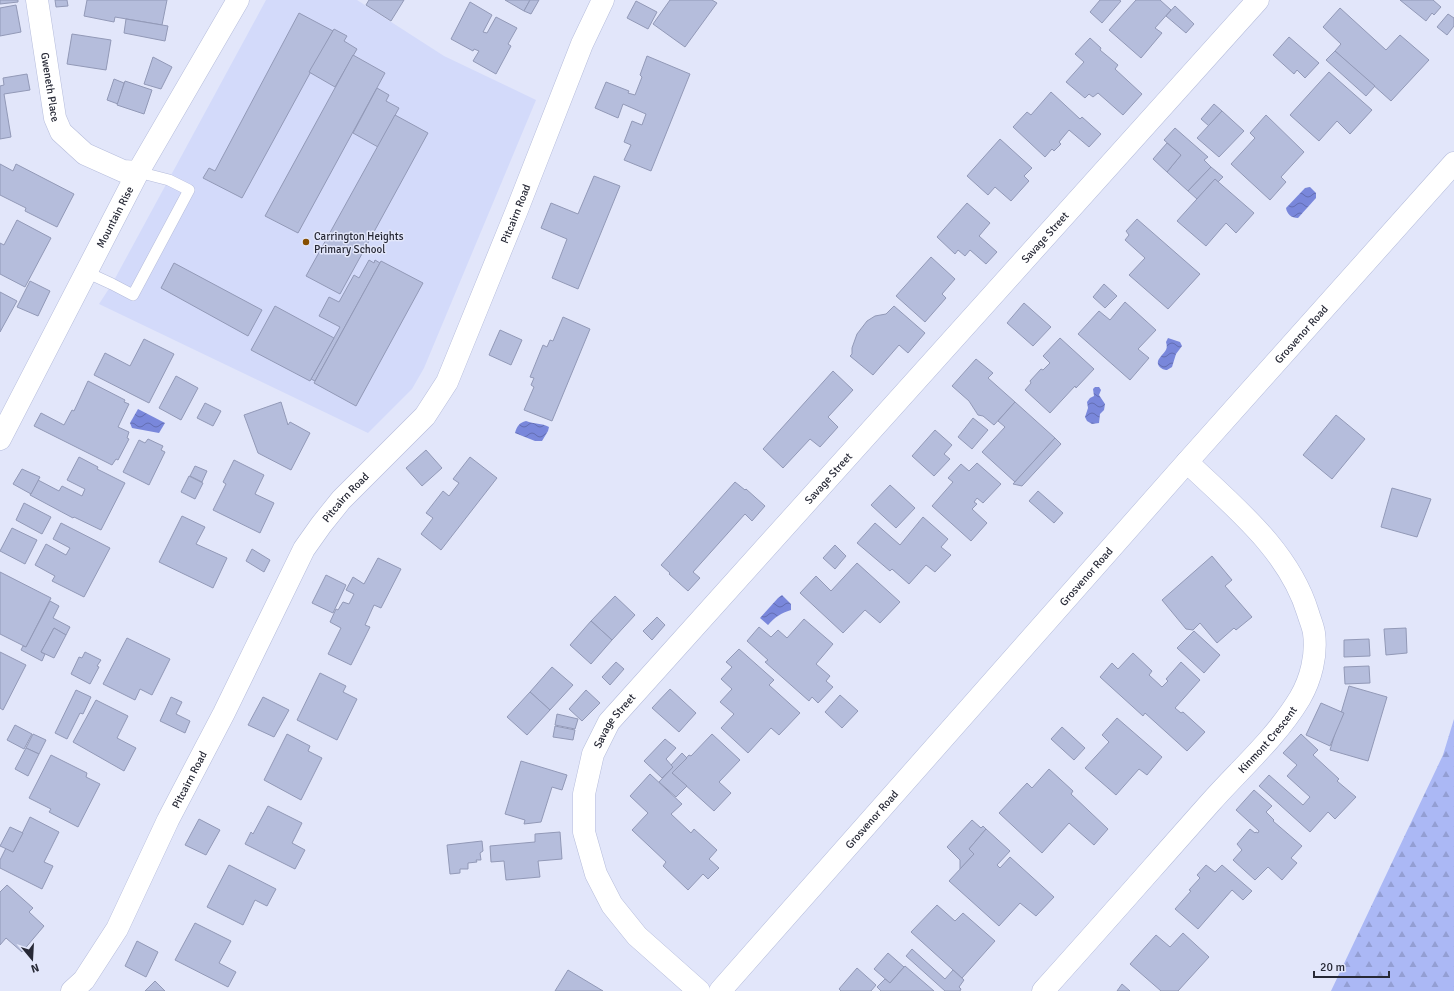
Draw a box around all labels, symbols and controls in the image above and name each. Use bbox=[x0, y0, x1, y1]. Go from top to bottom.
street label: Gweneth Place bbox=[39, 51, 62, 124]
street label: Pitcairn Road bbox=[498, 182, 533, 245]
street label: Mountain Rise bbox=[94, 184, 136, 250]
street label: Savage Street bbox=[1018, 209, 1071, 265]
place label: Carrington Heights Primary School bbox=[314, 230, 404, 256]
marker: Carrington Heights Primary School bbox=[301, 237, 311, 247]
street label: Grosvenor Road bbox=[1272, 302, 1331, 366]
street label: Savage Street bbox=[802, 450, 855, 506]
street label: Pitcairn Road bbox=[319, 470, 371, 525]
street label: Grosvenor Road bbox=[1057, 544, 1115, 608]
street label: Savage Street bbox=[591, 691, 638, 750]
street label: Kinmont Crescent bbox=[1235, 704, 1299, 776]
street label: Pitcairn Road bbox=[169, 749, 210, 810]
street label: Grosvenor Road bbox=[842, 787, 901, 851]
north arrow bbox=[12, 939, 52, 979]
scale bar bbox=[1314, 953, 1389, 979]
text: 20 m bbox=[1320, 960, 1345, 975]
text: N bbox=[29, 961, 41, 975]

